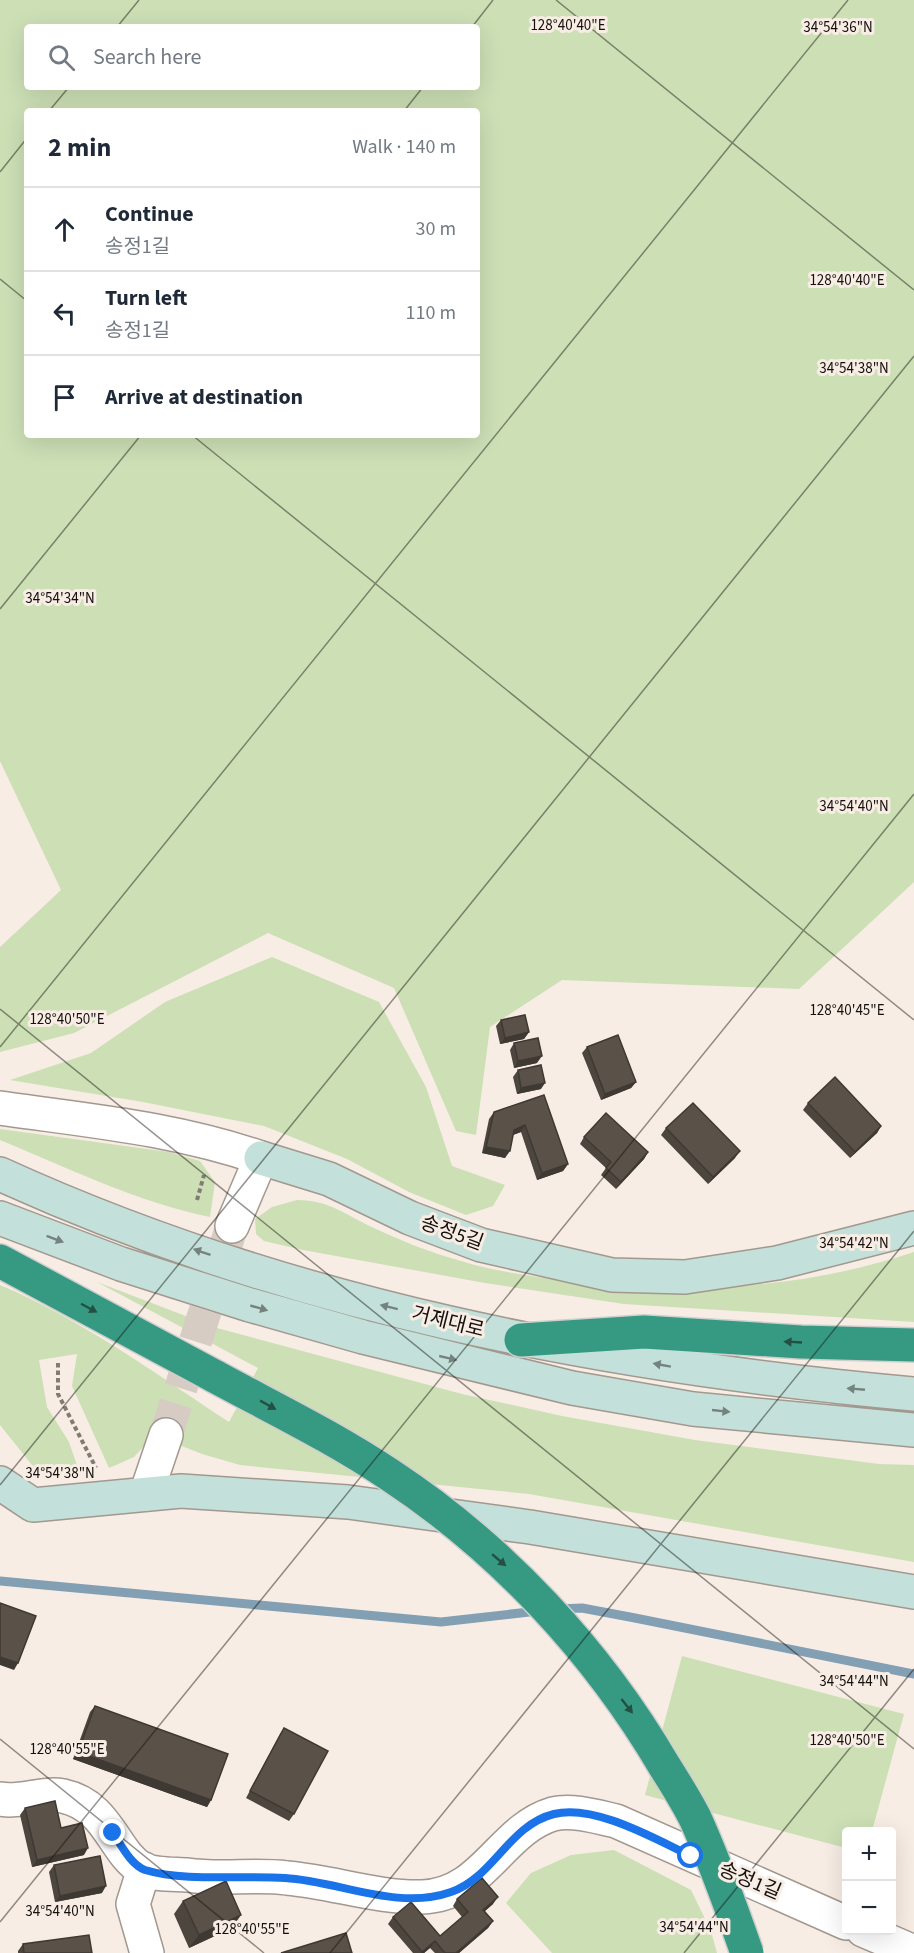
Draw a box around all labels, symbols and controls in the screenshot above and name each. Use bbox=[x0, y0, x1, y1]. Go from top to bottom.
text: 128°40'40"E bbox=[530, 15, 606, 36]
text: 34°54'36"N bbox=[803, 17, 873, 38]
search box bbox=[24, 24, 480, 90]
icon: search bbox=[45, 41, 78, 74]
text: Search here bbox=[93, 41, 201, 73]
text: 2 min bbox=[48, 129, 111, 166]
text: Walk · 140 m bbox=[352, 133, 456, 161]
text: Continue bbox=[105, 198, 194, 230]
icon: ahead bbox=[48, 213, 81, 246]
text: 30 m bbox=[416, 215, 456, 243]
text: 송정1길 bbox=[105, 233, 170, 261]
text: 128°40'40"E bbox=[809, 270, 885, 291]
text: Turn left bbox=[105, 282, 187, 314]
icon: left bbox=[48, 297, 81, 330]
text: 110 m bbox=[406, 299, 456, 327]
text: 송정1길 bbox=[105, 317, 170, 345]
text: 34°54'38"N bbox=[819, 358, 889, 379]
icon: arrive bbox=[48, 381, 81, 414]
text: Arrive at destination bbox=[105, 381, 303, 413]
text: 34°54'34"N bbox=[25, 588, 95, 609]
text: 34°54'40"N bbox=[819, 796, 889, 817]
text: 128°40'45"E bbox=[809, 1000, 885, 1021]
text: 128°40'50"E bbox=[29, 1009, 105, 1030]
street label: 송정5길 bbox=[417, 1209, 487, 1257]
text: 34°54'42"N bbox=[819, 1233, 889, 1254]
one-way arrow bbox=[46, 1234, 64, 1244]
one-way arrow bbox=[193, 1247, 211, 1257]
street label: 거제대로 bbox=[409, 1300, 487, 1344]
one-way arrow bbox=[380, 1302, 399, 1312]
one-way arrow bbox=[81, 1303, 98, 1313]
one-way arrow bbox=[250, 1304, 268, 1313]
one-way arrow bbox=[783, 1337, 802, 1346]
one-way arrow bbox=[438, 1353, 457, 1363]
one-way arrow bbox=[653, 1360, 672, 1369]
one-way arrow bbox=[846, 1384, 865, 1394]
one-way arrow bbox=[259, 1400, 276, 1410]
one-way arrow bbox=[712, 1407, 731, 1416]
text: 34°54'38"N bbox=[25, 1463, 95, 1484]
one-way arrow bbox=[491, 1553, 506, 1566]
text: 34°54'44"N bbox=[819, 1671, 889, 1692]
one-way arrow bbox=[620, 1699, 632, 1714]
text: 128°40'50"E bbox=[809, 1730, 885, 1751]
text: 128°40'55"E bbox=[29, 1739, 105, 1760]
route end bbox=[99, 1819, 125, 1845]
map controls bbox=[842, 1827, 896, 1935]
button: + bbox=[842, 1827, 896, 1881]
route start bbox=[677, 1842, 703, 1868]
street label: 송정1길 bbox=[715, 1855, 785, 1907]
button: − bbox=[842, 1881, 896, 1935]
text: 34°54'40"N bbox=[25, 1901, 95, 1922]
text: 34°54'44"N bbox=[659, 1917, 729, 1938]
text: 128°40'55"E bbox=[214, 1919, 290, 1940]

